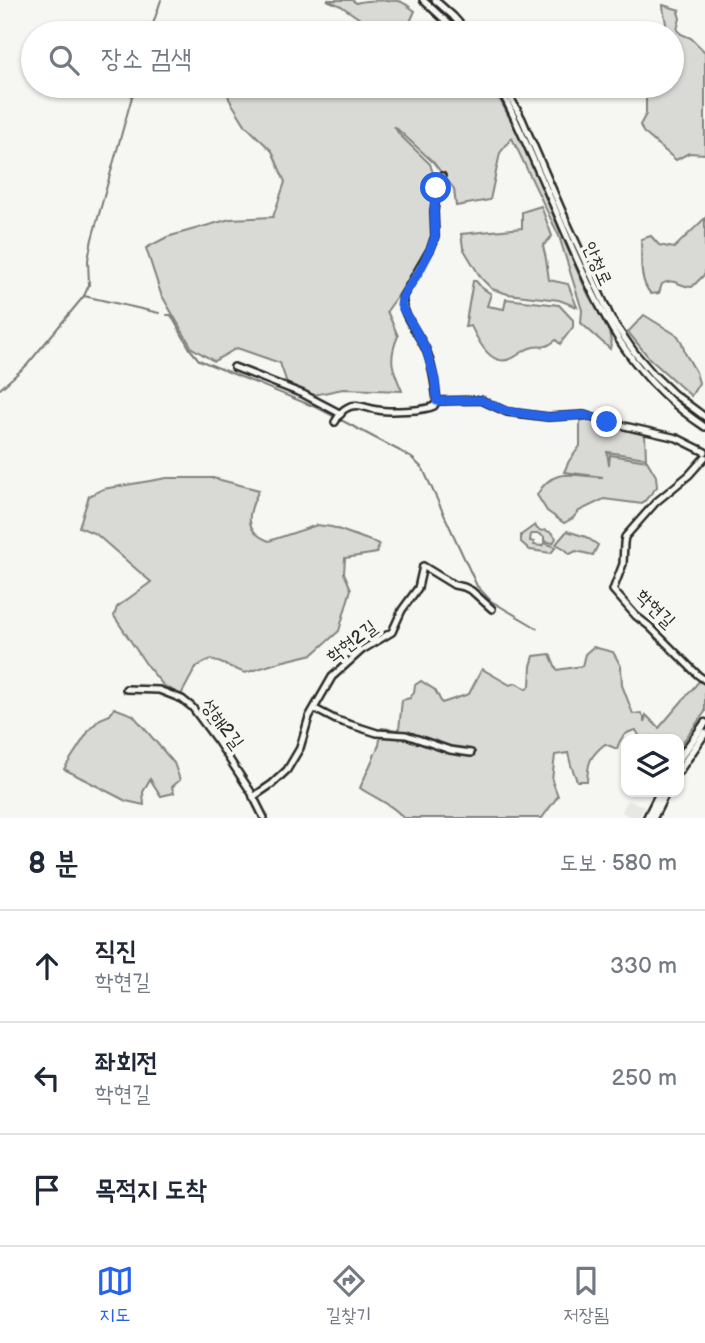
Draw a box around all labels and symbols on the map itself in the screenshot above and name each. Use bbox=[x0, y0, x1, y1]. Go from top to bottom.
route start bbox=[420, 172, 451, 203]
street label: 안청로 bbox=[577, 238, 617, 290]
route end bbox=[591, 406, 622, 437]
street label: 학현길 bbox=[631, 585, 679, 633]
street label: 학현2길 bbox=[322, 616, 382, 668]
street label: 성해2길 bbox=[196, 694, 248, 754]

